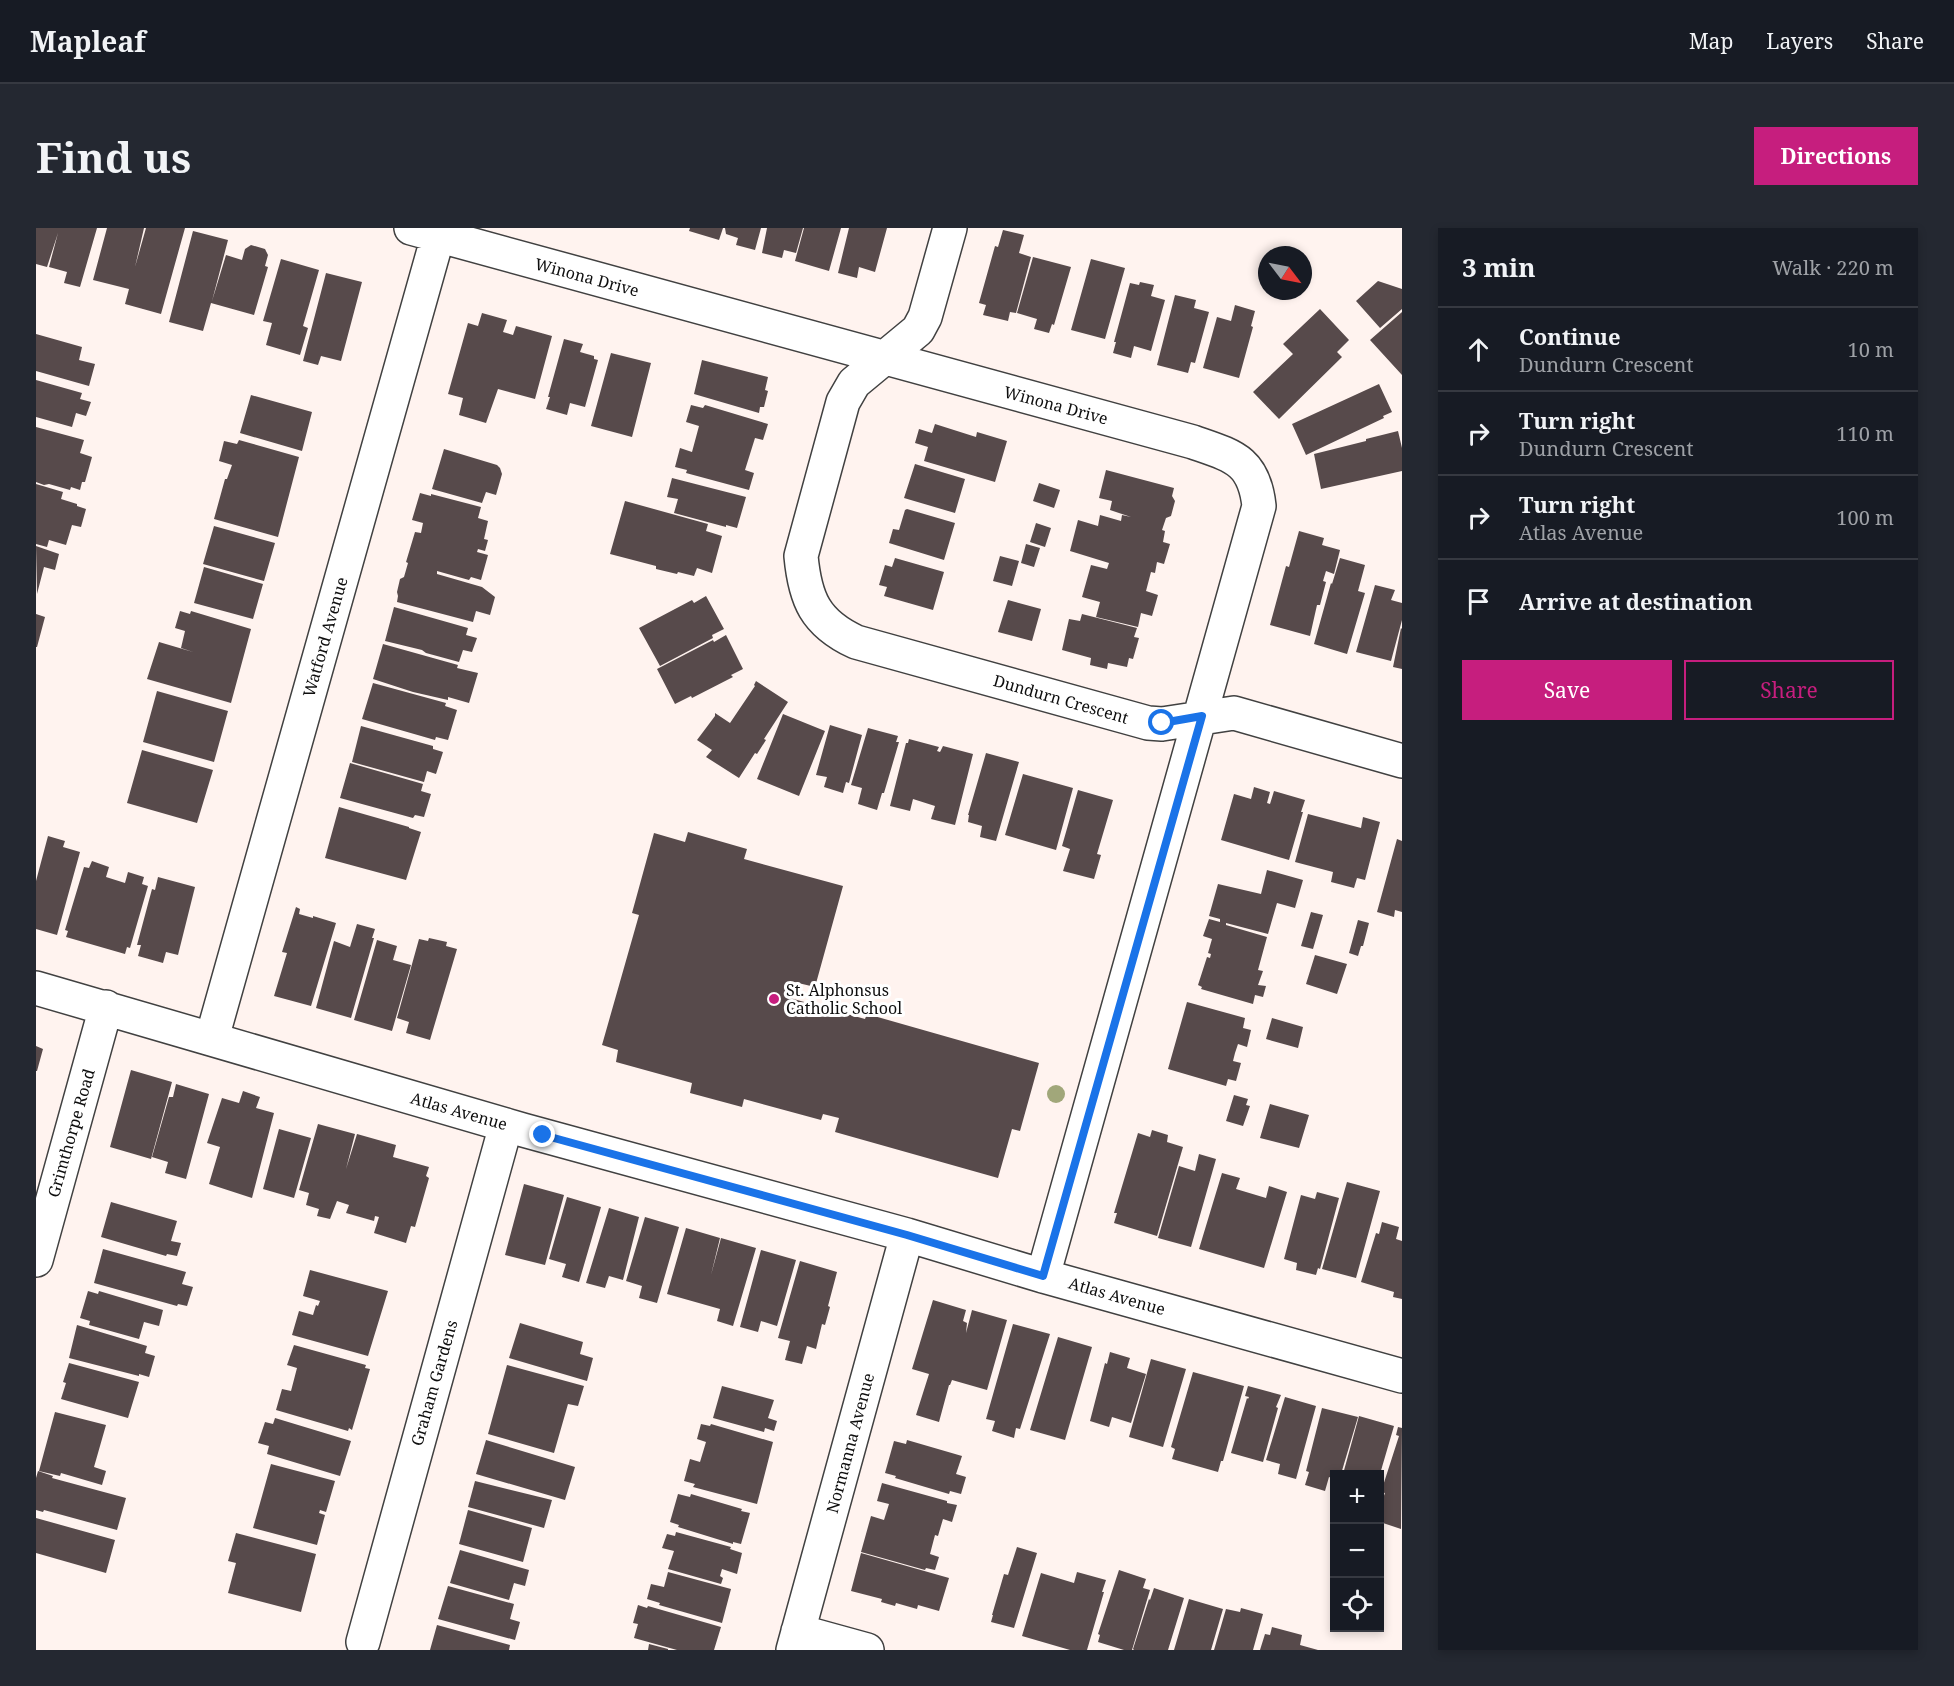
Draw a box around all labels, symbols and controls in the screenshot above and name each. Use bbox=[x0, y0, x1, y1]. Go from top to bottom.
text: Mapleaf bbox=[30, 22, 146, 60]
text: Map bbox=[1689, 27, 1733, 55]
text: Layers bbox=[1766, 27, 1833, 55]
text: Share bbox=[1866, 27, 1924, 55]
button: Directions bbox=[1754, 127, 1918, 185]
text: Find us bbox=[36, 128, 191, 185]
north arrow bbox=[1258, 246, 1312, 300]
text: 3 min bbox=[1462, 249, 1536, 285]
street label: Winona Drive bbox=[532, 253, 642, 301]
text: Walk · 220 m bbox=[1772, 254, 1894, 281]
text: Continue bbox=[1519, 321, 1621, 351]
icon: ahead bbox=[1462, 333, 1495, 366]
text: 10 m bbox=[1848, 336, 1894, 363]
text: Dundurn Crescent bbox=[1519, 351, 1694, 378]
street label: Winona Drive bbox=[1001, 381, 1111, 429]
text: Turn right bbox=[1519, 405, 1635, 435]
icon: right bbox=[1462, 417, 1495, 450]
text: 110 m bbox=[1836, 420, 1894, 447]
text: Dundurn Crescent bbox=[1519, 435, 1694, 462]
text: Turn right bbox=[1519, 489, 1635, 519]
icon: right bbox=[1462, 501, 1495, 534]
text: 100 m bbox=[1836, 504, 1894, 531]
text: Atlas Avenue bbox=[1519, 519, 1643, 546]
street label: Watford Avenue bbox=[297, 574, 353, 700]
icon: arrive bbox=[1462, 585, 1495, 618]
text: Arrive at destination bbox=[1519, 586, 1753, 616]
button: Save bbox=[1462, 660, 1672, 720]
button: Share bbox=[1684, 660, 1894, 720]
street label: Dundurn Crescent bbox=[991, 669, 1131, 729]
route start bbox=[1148, 709, 1174, 735]
place label: St. Alphonsus Catholic School bbox=[786, 979, 902, 1019]
marker: St. Alphonsus Catholic School bbox=[767, 992, 781, 1006]
street label: Grimthorpe Road bbox=[42, 1066, 100, 1200]
street label: Atlas Avenue bbox=[408, 1087, 510, 1135]
route end bbox=[529, 1121, 555, 1147]
street label: Atlas Avenue bbox=[1066, 1272, 1168, 1320]
street label: Graham Gardens bbox=[406, 1317, 462, 1449]
street label: Normanna Avenue bbox=[821, 1371, 879, 1515]
map controls bbox=[1330, 1470, 1384, 1632]
button: + bbox=[1330, 1470, 1384, 1524]
button: − bbox=[1330, 1524, 1384, 1578]
button: locate bbox=[1330, 1578, 1384, 1632]

